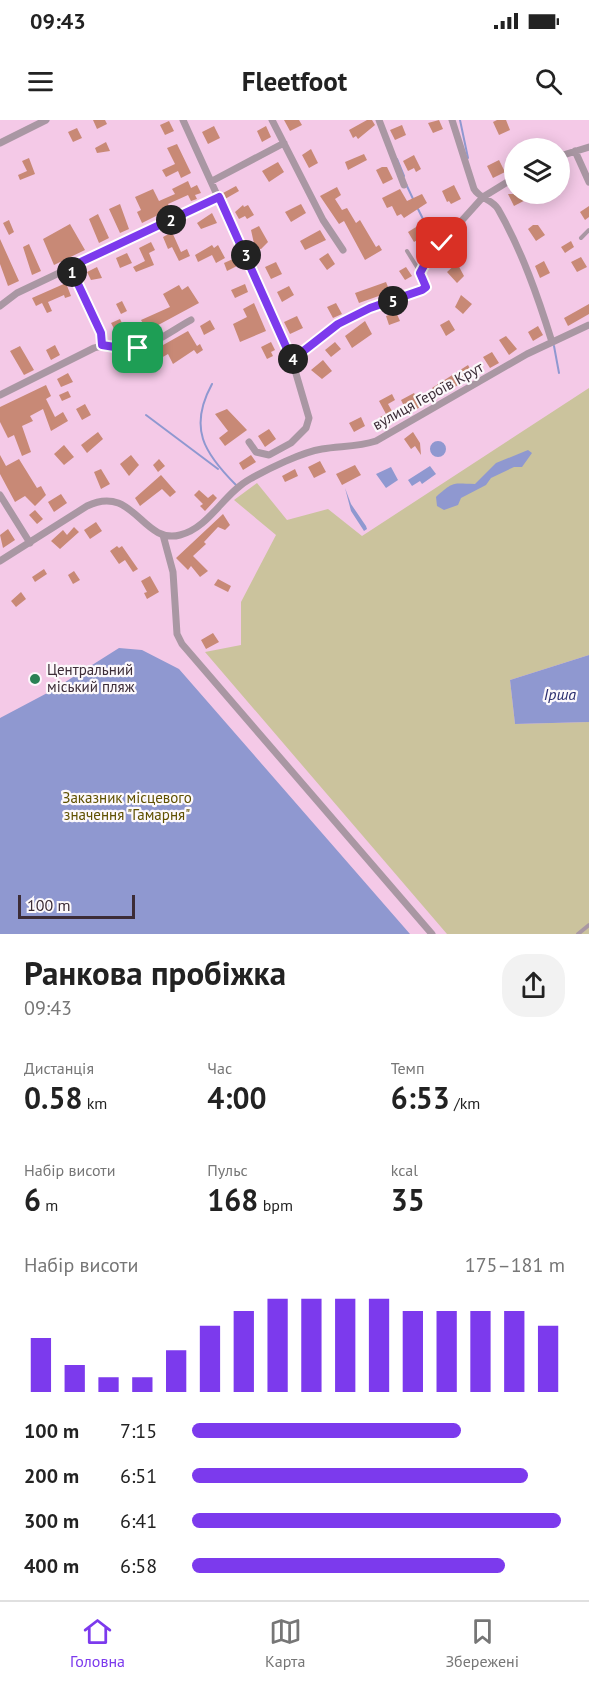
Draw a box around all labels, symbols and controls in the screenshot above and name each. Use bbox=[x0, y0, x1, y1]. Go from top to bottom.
text: 09:43 bbox=[30, 7, 86, 35]
text: Fleetfoot bbox=[242, 64, 347, 98]
icon: menu bbox=[24, 65, 57, 98]
icon: search bbox=[532, 65, 565, 98]
map controls bbox=[504, 138, 570, 204]
button: layers bbox=[504, 138, 570, 204]
pin: 2 bbox=[156, 205, 186, 235]
text: 2 bbox=[166, 210, 176, 230]
pin bbox=[416, 217, 467, 268]
icon: check bbox=[425, 226, 458, 259]
pin: 3 bbox=[231, 240, 261, 270]
text: 3 bbox=[241, 245, 251, 265]
pin: 1 bbox=[57, 257, 87, 287]
text: 1 bbox=[67, 262, 77, 282]
pin: 5 bbox=[378, 286, 408, 316]
text: 5 bbox=[388, 291, 398, 311]
pin bbox=[112, 322, 163, 373]
icon: arrive bbox=[121, 331, 154, 364]
pin: 4 bbox=[278, 344, 308, 374]
text: 4 bbox=[288, 349, 298, 369]
street label: вулиця Героїв Крут bbox=[369, 357, 487, 434]
place label: Центральний міський пляж bbox=[47, 660, 135, 696]
marker: Центральний міський пляж bbox=[28, 672, 42, 686]
water label: Ірша bbox=[544, 684, 576, 704]
park label: Заказник місцевого значення "Гамарня" bbox=[62, 788, 192, 824]
scale bar bbox=[18, 892, 135, 920]
text: 100 m bbox=[27, 895, 70, 915]
text: Ранкова пробіжка bbox=[24, 951, 286, 994]
button: share bbox=[502, 954, 565, 1017]
text: 09:43 bbox=[24, 995, 72, 1021]
text: Дистанція bbox=[24, 1058, 94, 1078]
text: Час bbox=[207, 1058, 232, 1078]
text: Темп bbox=[391, 1058, 425, 1078]
text: 0.58 bbox=[24, 1078, 82, 1117]
text: 4:00 bbox=[207, 1078, 266, 1117]
text: 6:53 bbox=[391, 1078, 450, 1117]
text: km bbox=[82, 1093, 107, 1113]
text: /km bbox=[450, 1093, 480, 1113]
text: Набір висоти bbox=[24, 1160, 115, 1180]
text: Пульс bbox=[207, 1160, 248, 1180]
text: kcal bbox=[391, 1160, 418, 1180]
text: 6 bbox=[24, 1180, 41, 1219]
text: 168 bbox=[207, 1180, 258, 1219]
text: 35 bbox=[391, 1180, 425, 1219]
text: m bbox=[41, 1195, 58, 1215]
text: bpm bbox=[258, 1195, 293, 1215]
text: Набір висоти bbox=[24, 1252, 138, 1278]
text: 175–181 m bbox=[465, 1252, 565, 1278]
text: 100 m bbox=[24, 1418, 79, 1444]
text: 7:15 bbox=[120, 1418, 157, 1444]
text: 200 m bbox=[24, 1463, 79, 1489]
text: 6:51 bbox=[120, 1463, 157, 1489]
text: 300 m bbox=[24, 1508, 79, 1534]
text: 6:41 bbox=[120, 1508, 157, 1534]
text: 400 m bbox=[24, 1553, 79, 1579]
text: 6:58 bbox=[120, 1553, 157, 1579]
tab: Головна bbox=[70, 1615, 125, 1671]
tab: Карта bbox=[265, 1615, 305, 1671]
tab: Збережені bbox=[445, 1615, 519, 1671]

